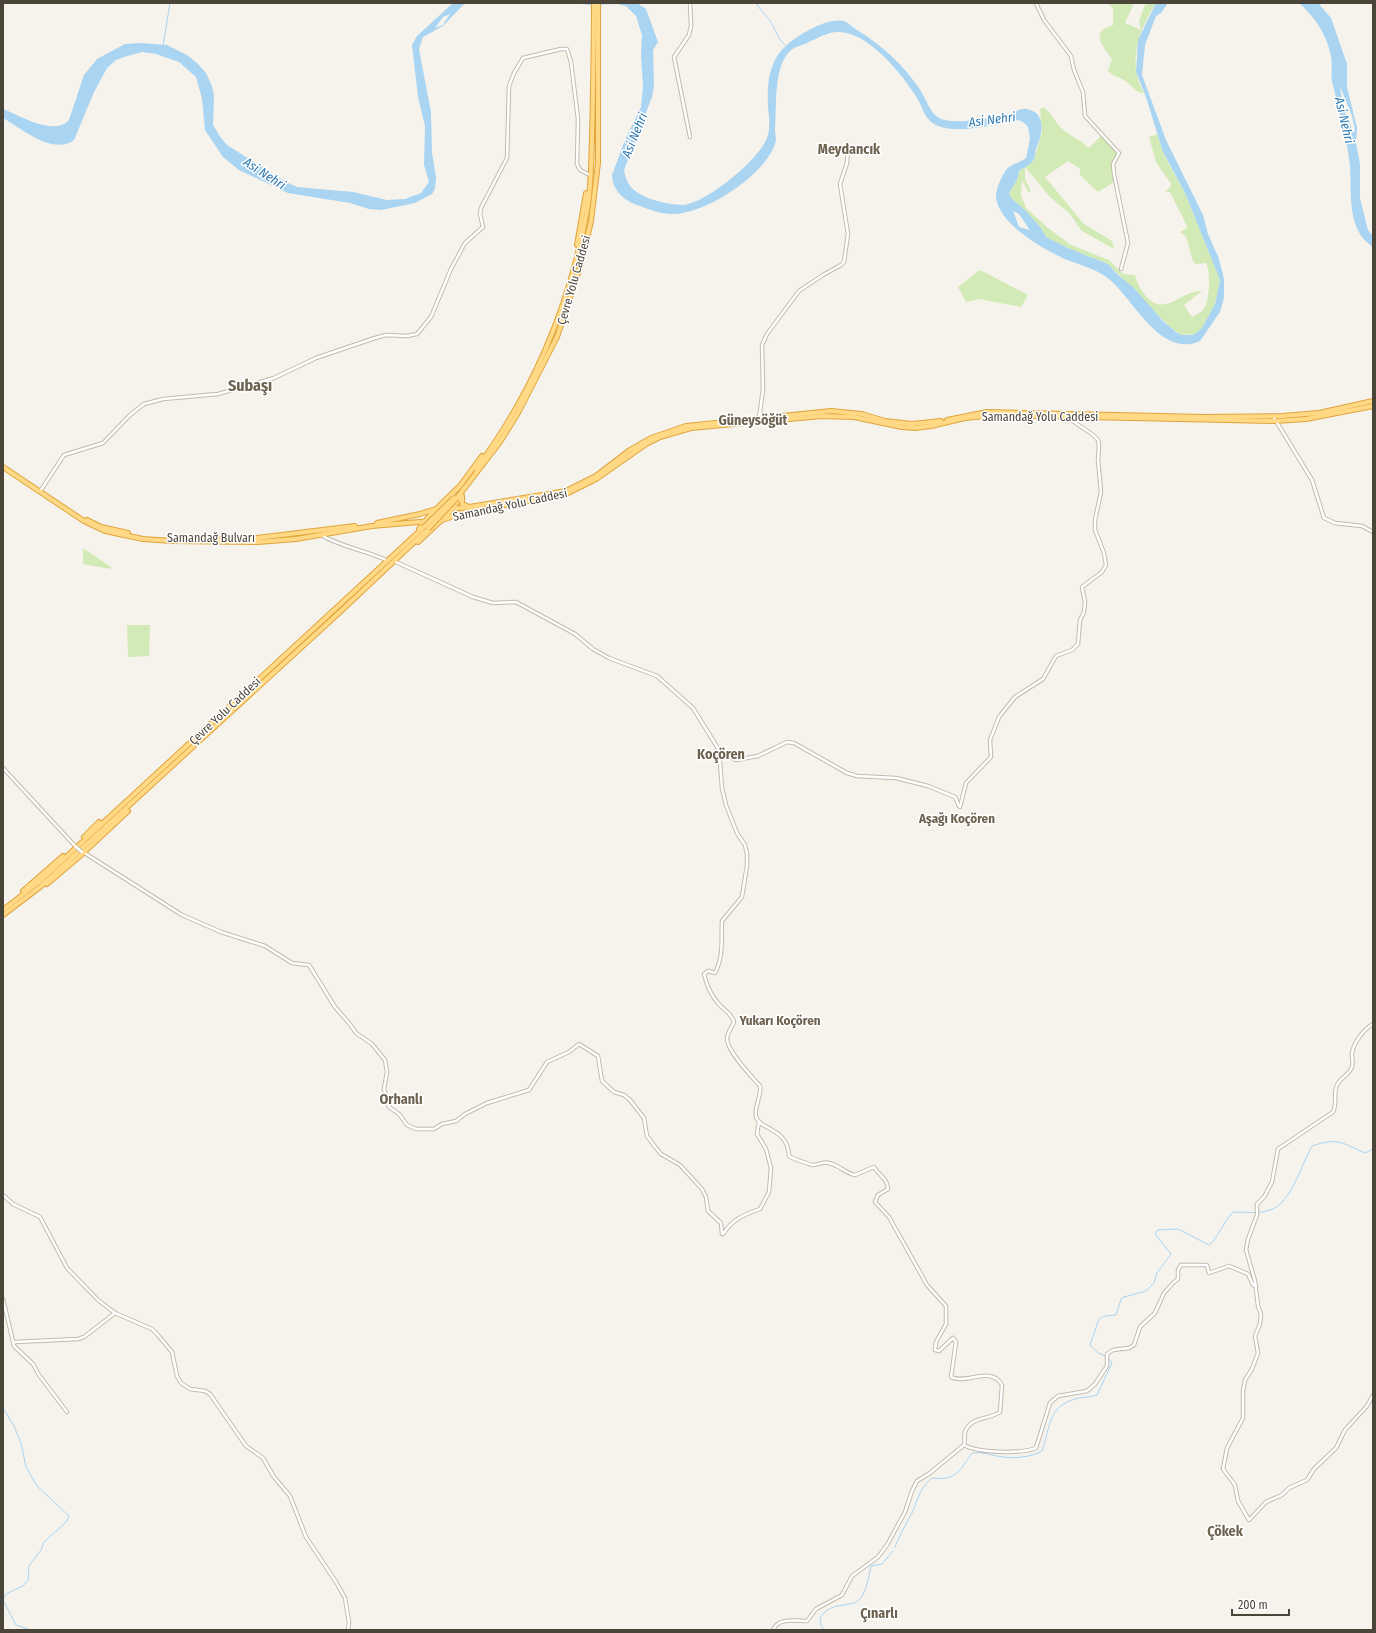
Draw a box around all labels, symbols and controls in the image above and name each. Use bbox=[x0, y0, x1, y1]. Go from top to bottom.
water label: Asi Nehri bbox=[1332, 94, 1357, 145]
water label: Asi Nehri bbox=[967, 109, 1017, 130]
water label: Asi Nehri bbox=[618, 110, 651, 161]
district label: Meydancık bbox=[818, 141, 881, 158]
water label: Asi Nehri bbox=[240, 154, 289, 193]
street label: Çevre Yolu Caddesi bbox=[555, 234, 593, 326]
district label: Subaşı bbox=[228, 376, 272, 396]
street label: Samandağ Yolu Caddesi bbox=[982, 410, 1098, 424]
district label: Güneysöğüt bbox=[718, 412, 789, 429]
street label: Samandağ Yolu Caddesi bbox=[452, 486, 568, 524]
street label: Samandağ Bulvarı bbox=[167, 531, 255, 545]
street label: Çevre Yolu Caddesi bbox=[186, 674, 264, 748]
district label: Koçören bbox=[697, 746, 745, 764]
district label: Aşağı Koçören bbox=[918, 811, 995, 827]
district label: Yukarı Koçören bbox=[738, 1013, 821, 1029]
district label: Orhanlı bbox=[379, 1091, 423, 1108]
district label: Çökek bbox=[1207, 1523, 1244, 1541]
scale bar bbox=[1232, 1591, 1289, 1617]
text: 200 m bbox=[1238, 1598, 1268, 1612]
district label: Çınarlı bbox=[860, 1605, 898, 1623]

